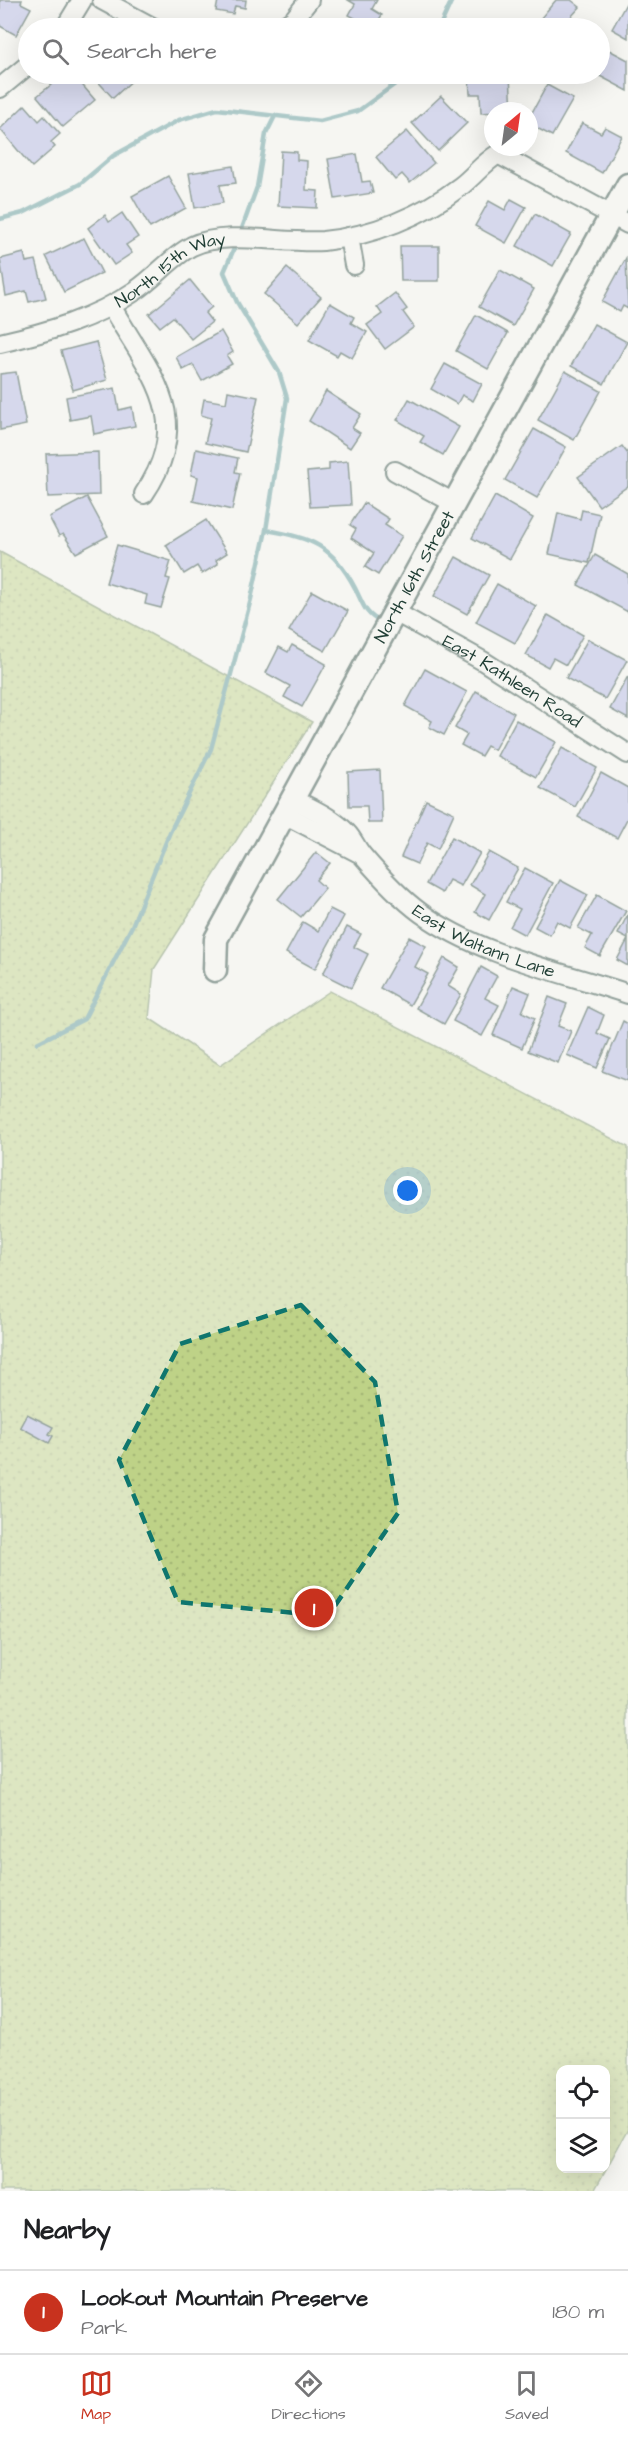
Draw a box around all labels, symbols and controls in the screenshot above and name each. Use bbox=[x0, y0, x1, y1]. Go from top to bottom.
search box bbox=[18, 18, 610, 84]
icon: search bbox=[39, 35, 72, 68]
text: Search here bbox=[87, 36, 217, 67]
north arrow bbox=[484, 102, 538, 156]
street label: North 15th Way bbox=[110, 227, 227, 314]
street label: North 16th Street bbox=[368, 506, 461, 647]
street label: East Kathleen Road bbox=[438, 629, 586, 734]
street label: East Waltann Lane bbox=[407, 899, 558, 984]
your location bbox=[393, 1176, 422, 1205]
pin: 1 bbox=[294, 1586, 334, 1630]
map controls bbox=[556, 2065, 610, 2173]
button: locate bbox=[556, 2065, 610, 2119]
button: layers bbox=[556, 2119, 610, 2173]
text: Nearby bbox=[24, 2212, 111, 2248]
text: Lookout Mountain Preserve bbox=[81, 2283, 368, 2314]
text: 1 bbox=[42, 2298, 45, 2326]
text: 180 m bbox=[552, 2298, 604, 2326]
text: Park bbox=[81, 2314, 127, 2342]
tab: Map bbox=[80, 2367, 113, 2425]
tab: Directions bbox=[272, 2367, 346, 2425]
tab: Saved bbox=[505, 2367, 548, 2425]

